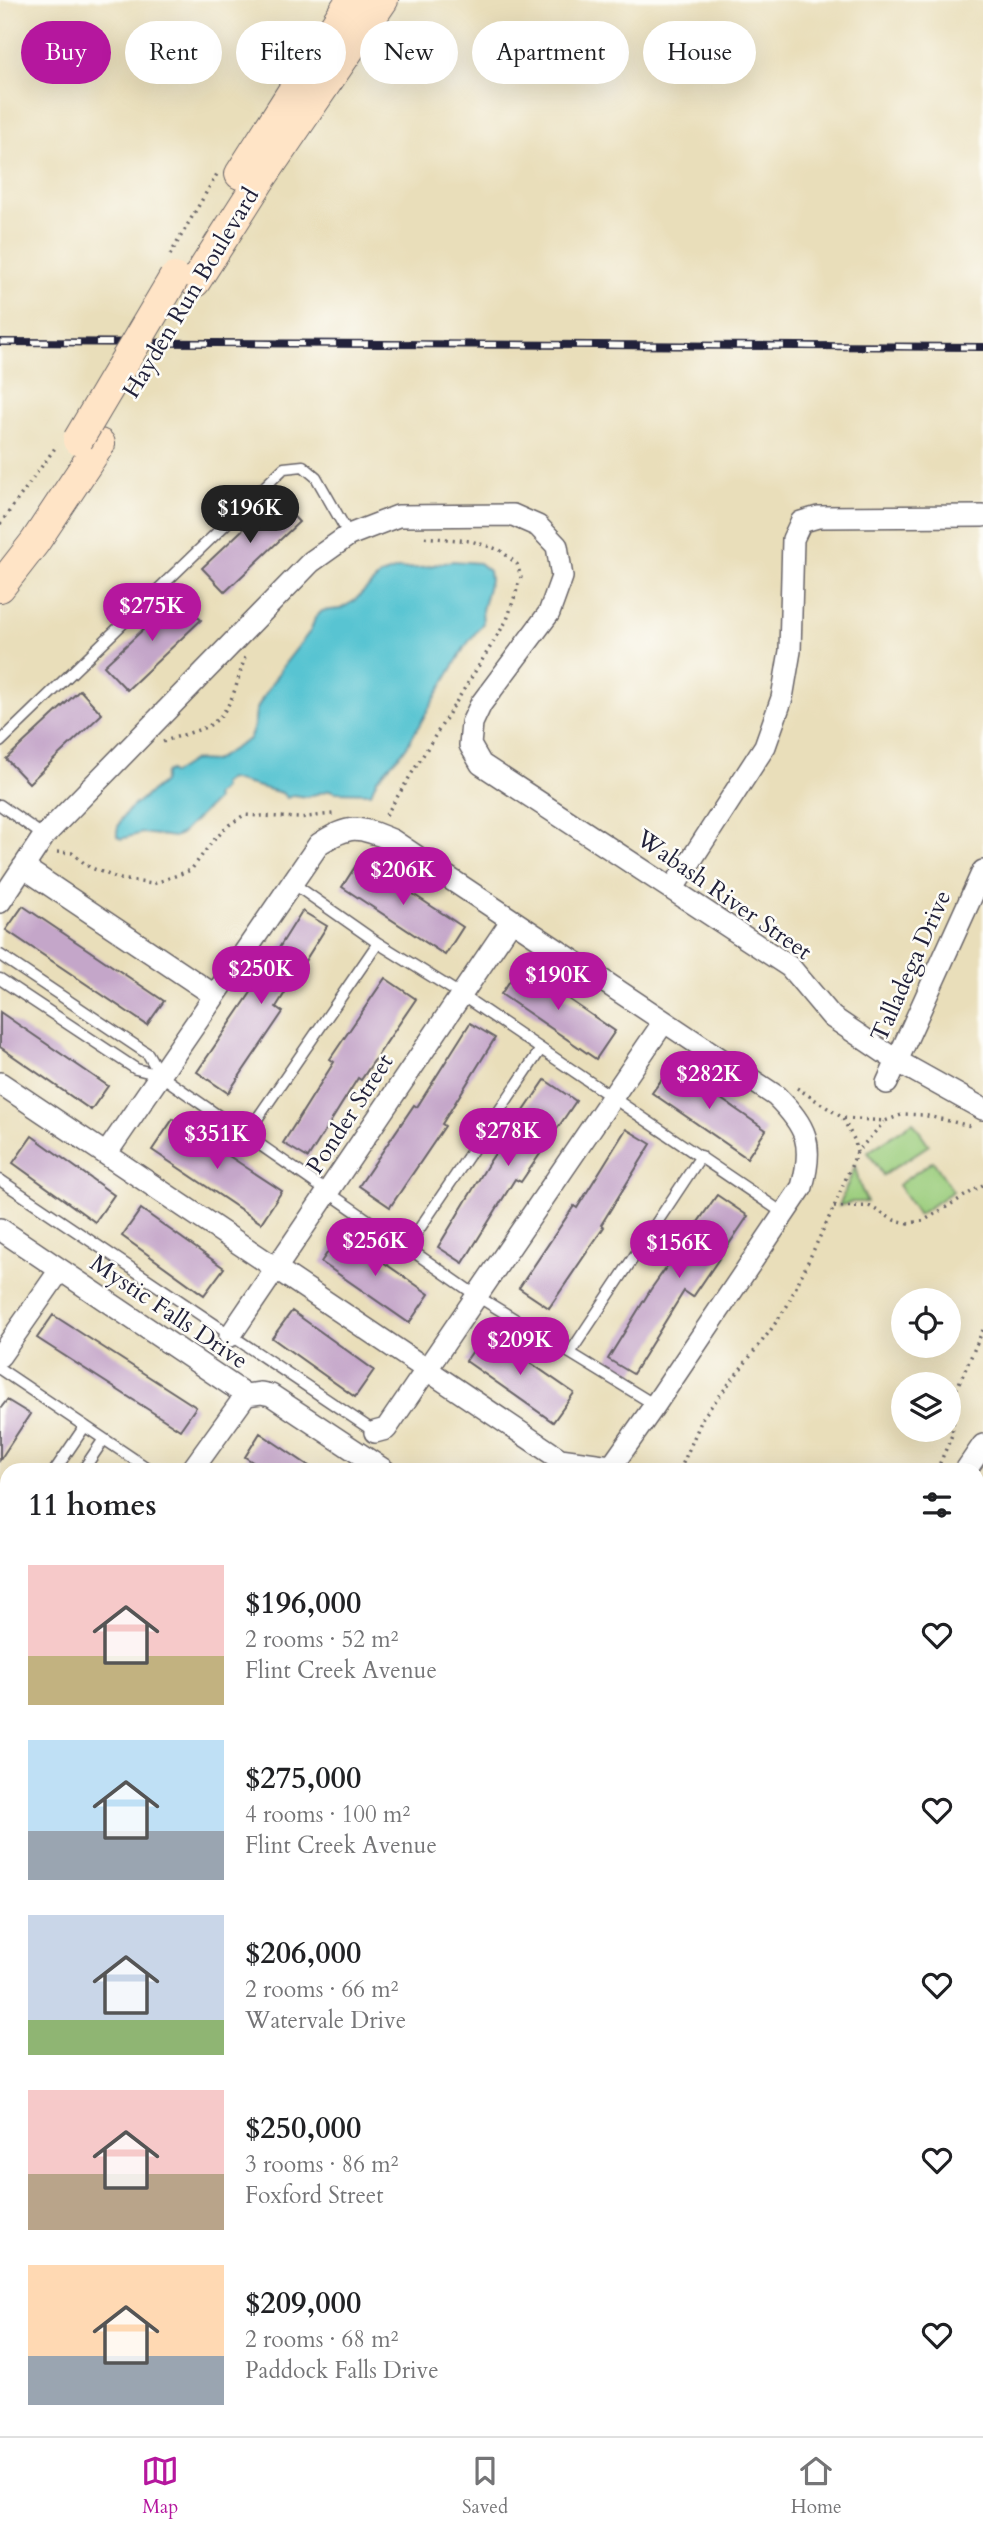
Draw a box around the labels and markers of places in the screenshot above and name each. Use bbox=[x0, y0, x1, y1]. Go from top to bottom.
pin: $196K bbox=[201, 486, 299, 545]
pin: $275K bbox=[103, 584, 201, 643]
pin: $206K bbox=[354, 848, 452, 907]
pin: $250K bbox=[212, 946, 310, 1006]
pin: $190K bbox=[509, 953, 607, 1012]
pin: $282K bbox=[660, 1052, 758, 1111]
pin: $278K bbox=[459, 1108, 557, 1168]
pin: $351K bbox=[168, 1112, 266, 1171]
pin: $256K bbox=[326, 1218, 424, 1278]
pin: $156K bbox=[630, 1220, 728, 1280]
pin: $209K bbox=[471, 1318, 569, 1377]

